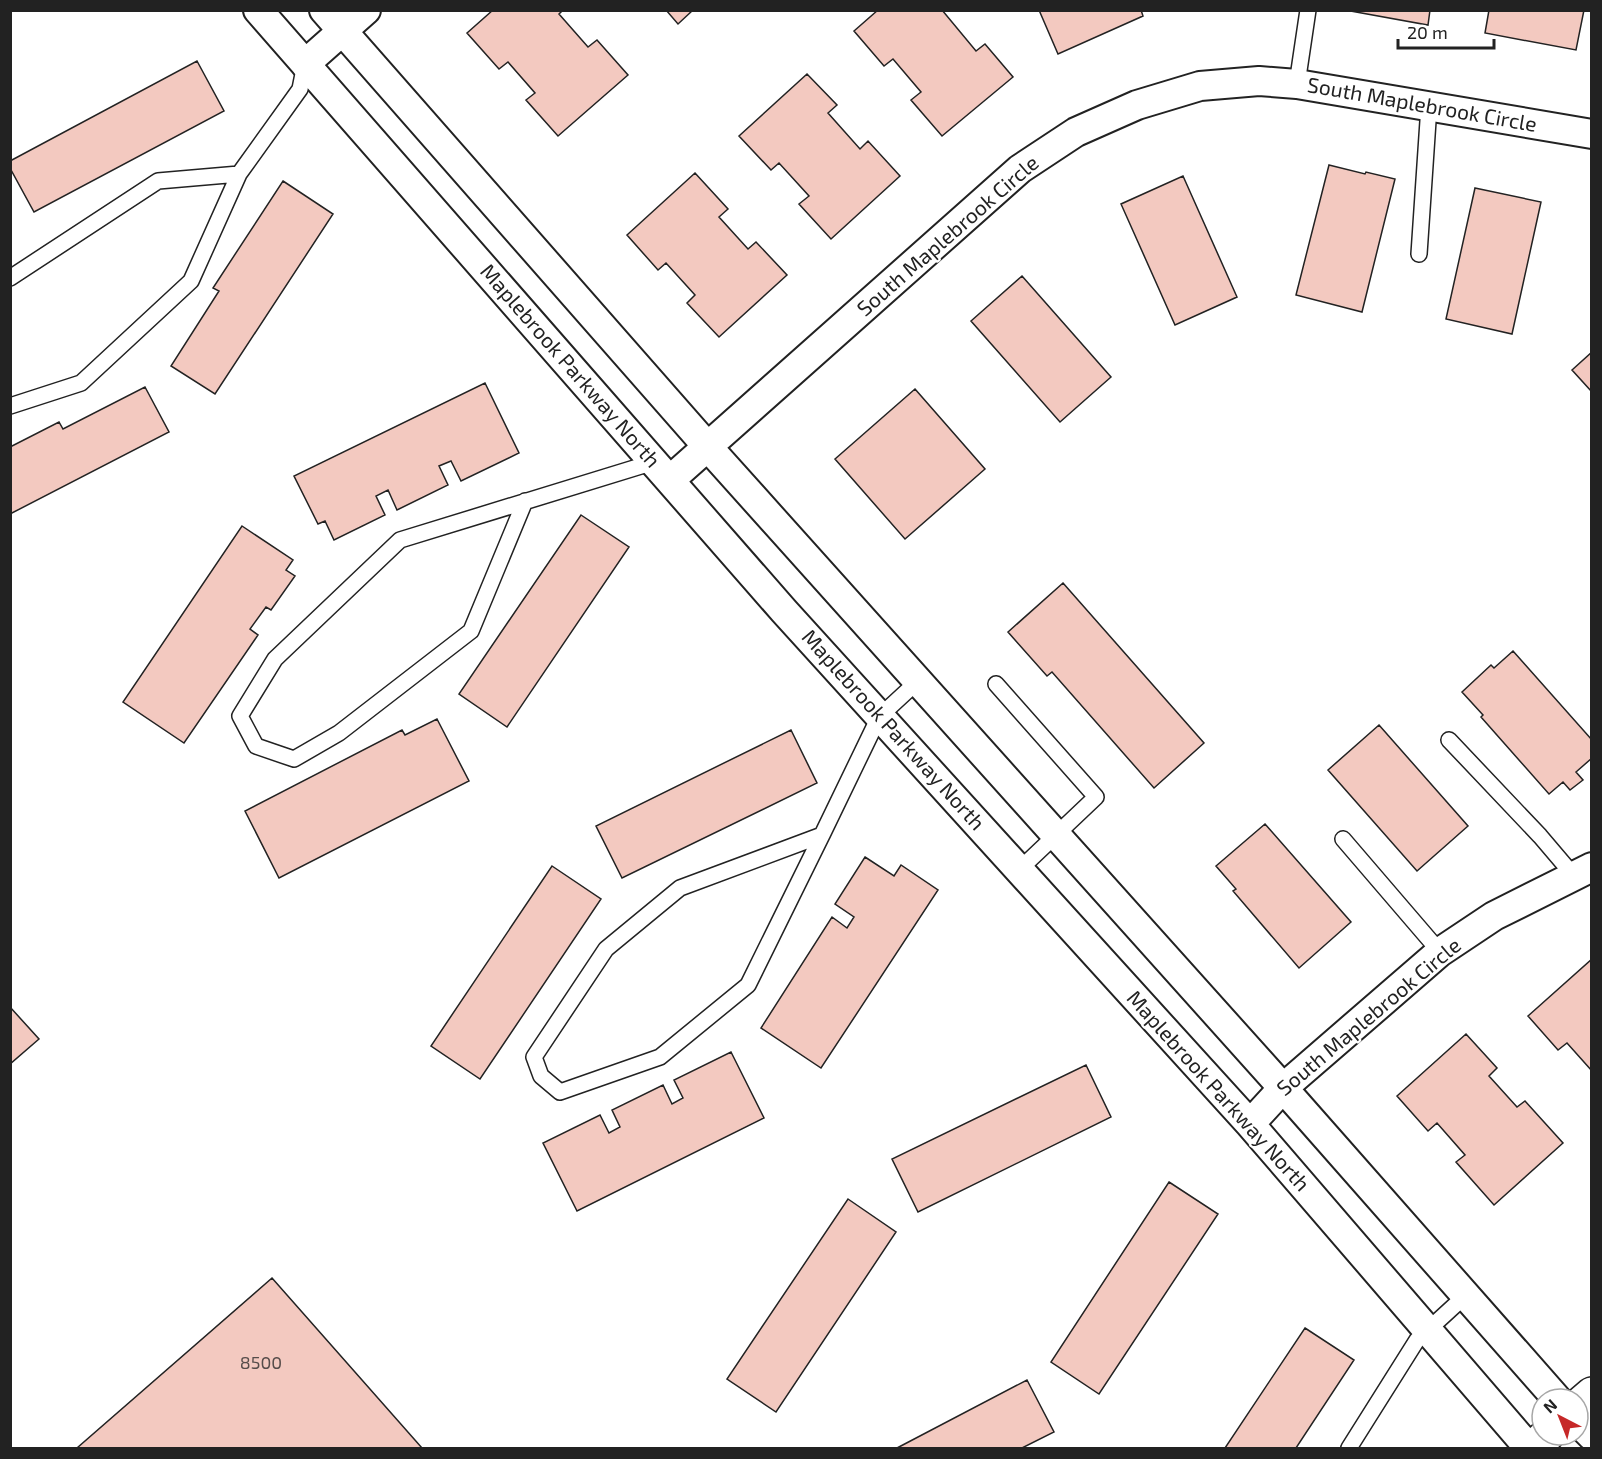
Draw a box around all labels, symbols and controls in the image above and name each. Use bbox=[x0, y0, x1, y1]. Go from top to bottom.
scale bar bbox=[1398, 12, 1494, 50]
text: 20 m bbox=[1407, 21, 1448, 43]
street label: South Maplebrook Circle bbox=[1306, 71, 1539, 136]
street label: South Maplebrook Circle bbox=[851, 149, 1043, 321]
street label: Maplebrook Parkway North bbox=[476, 258, 666, 472]
street label: Maplebrook Parkway North bbox=[797, 624, 991, 834]
street label: South Maplebrook Circle bbox=[1271, 932, 1465, 1100]
street label: Maplebrook Parkway North bbox=[1122, 985, 1316, 1195]
house number: 8500 bbox=[240, 1351, 282, 1373]
north arrow bbox=[1530, 1387, 1590, 1447]
text: N bbox=[1539, 1395, 1560, 1416]

